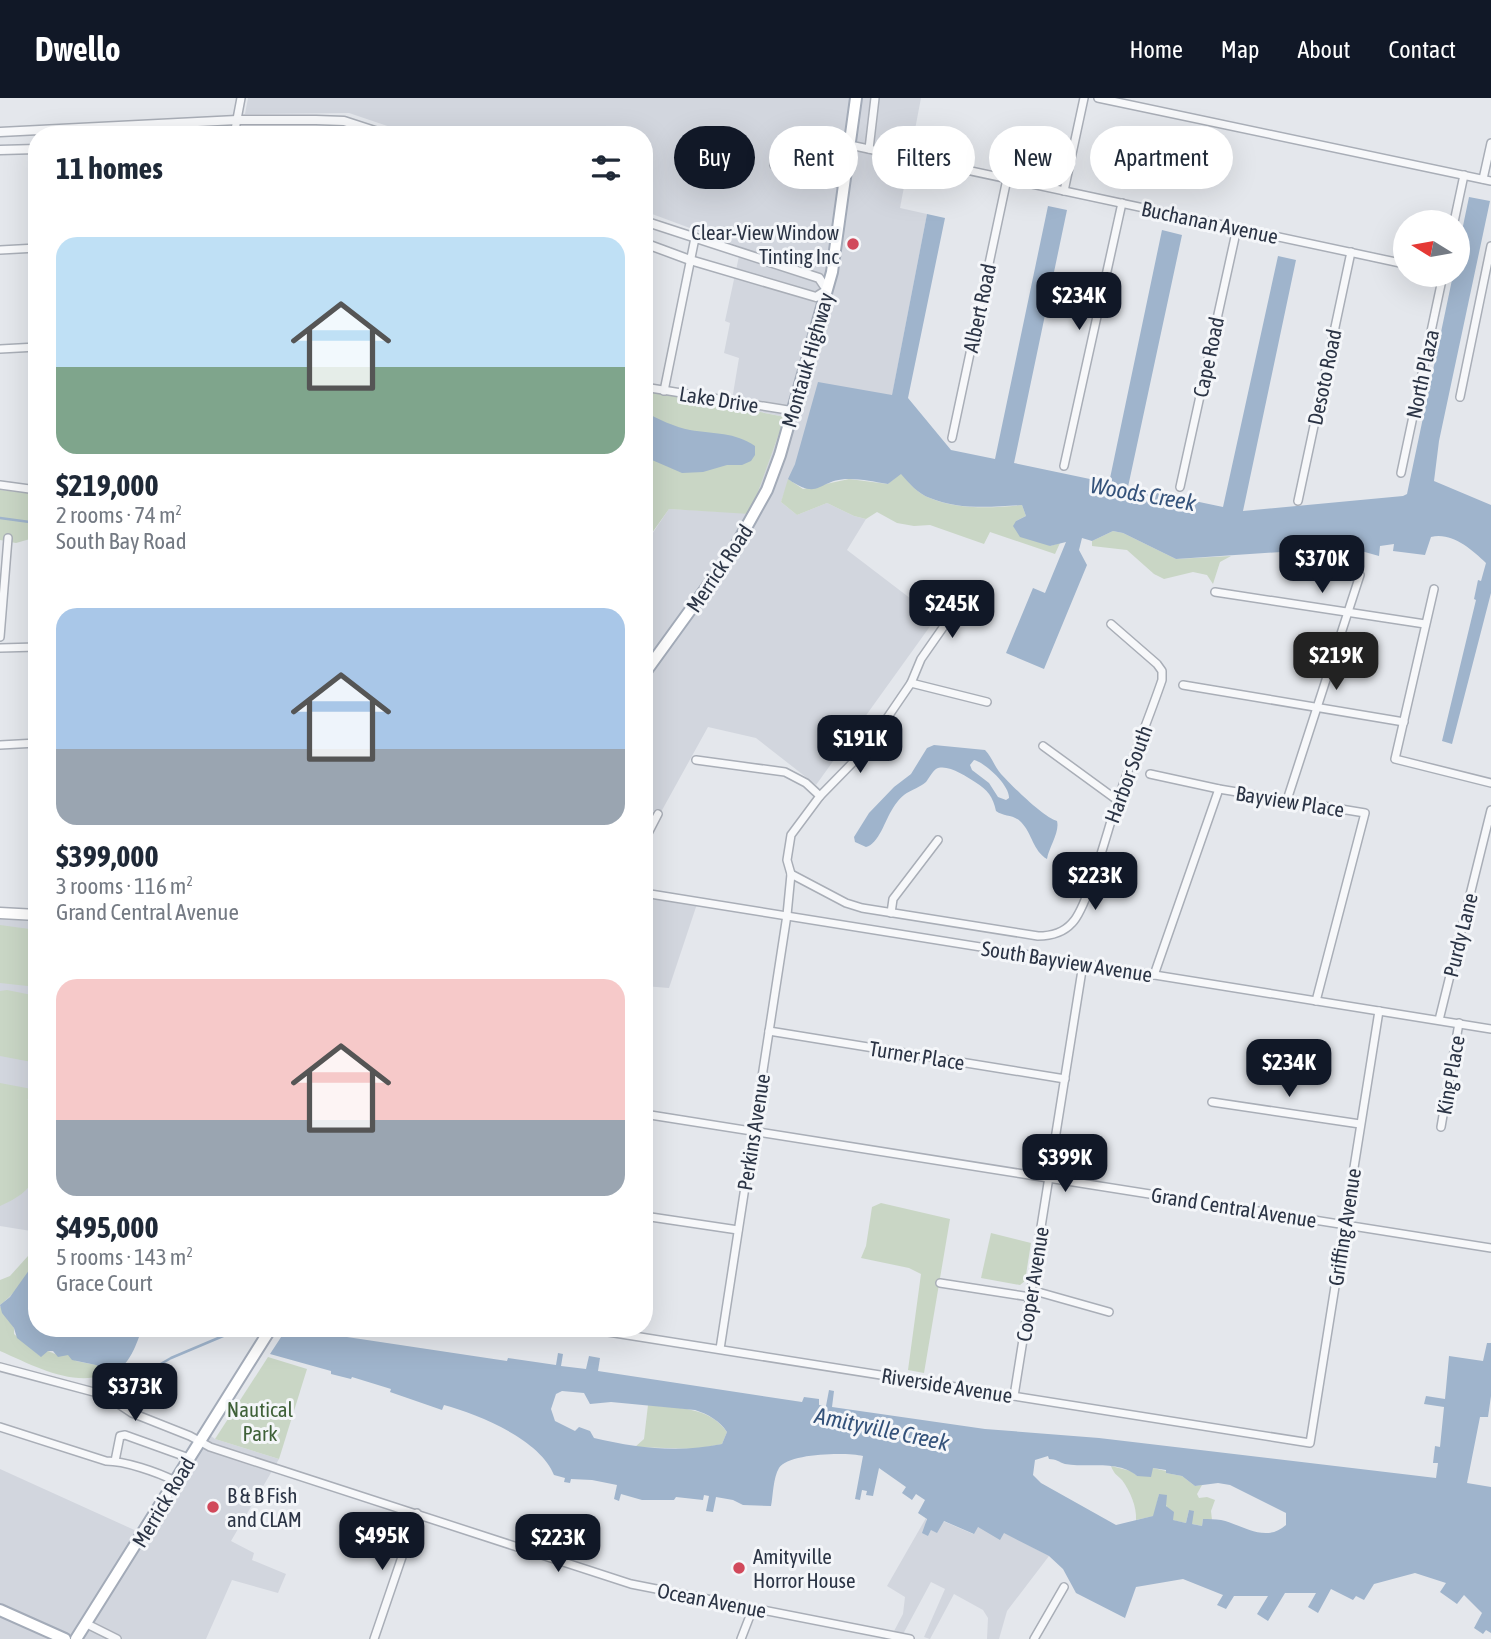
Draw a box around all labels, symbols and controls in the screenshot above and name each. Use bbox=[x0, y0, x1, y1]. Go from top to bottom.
text: Dwello bbox=[35, 30, 121, 68]
text: Home bbox=[1129, 36, 1183, 63]
text: Map bbox=[1221, 36, 1259, 63]
text: About bbox=[1297, 36, 1350, 63]
text: Contact bbox=[1388, 36, 1456, 63]
chip: Buy bbox=[674, 126, 755, 189]
chip: Rent bbox=[769, 126, 858, 189]
chip: Filters bbox=[872, 126, 975, 189]
chip: New bbox=[989, 126, 1076, 189]
chip: Apartment bbox=[1090, 126, 1233, 189]
icon: filters bbox=[587, 149, 625, 187]
text: 11 homes bbox=[56, 151, 163, 185]
street label: Buchanan Avenue bbox=[1140, 196, 1280, 248]
north arrow bbox=[1393, 210, 1470, 287]
map controls bbox=[1393, 210, 1470, 287]
place label: Clear-View Window Tinting Inc bbox=[691, 220, 839, 268]
marker: Clear-View Window Tinting Inc bbox=[845, 236, 861, 252]
street label: Albert Road bbox=[958, 261, 1000, 355]
pin: $234K bbox=[1030, 272, 1128, 332]
text: $234K bbox=[1052, 282, 1106, 308]
icon: home bbox=[278, 283, 404, 409]
street label: Montauk Highway bbox=[776, 289, 838, 430]
street label: Cape Road bbox=[1188, 315, 1228, 399]
street label: Desoto Road bbox=[1302, 327, 1346, 427]
street label: North Plaza bbox=[1401, 327, 1443, 421]
street label: Lake Drive bbox=[678, 381, 760, 417]
text: $219,000 bbox=[56, 468, 159, 502]
water label: Woods Creek bbox=[1088, 472, 1199, 516]
text: 2 rooms · 74 m² bbox=[56, 502, 182, 528]
street label: Merrick Road bbox=[681, 520, 757, 616]
text: South Bay Road bbox=[56, 528, 187, 554]
pin: $370K bbox=[1273, 536, 1371, 595]
text: $370K bbox=[1295, 545, 1349, 571]
pin: $245K bbox=[903, 580, 1001, 640]
text: $245K bbox=[925, 590, 979, 616]
pin: $219K bbox=[1287, 632, 1385, 692]
text: $219K bbox=[1309, 642, 1363, 668]
icon: home bbox=[278, 654, 404, 780]
pin: $191K bbox=[811, 716, 909, 775]
street label: Harbor South bbox=[1099, 722, 1157, 826]
text: $191K bbox=[833, 725, 887, 751]
street label: Bayview Place bbox=[1234, 781, 1346, 821]
text: $399,000 bbox=[56, 839, 159, 873]
pin: $223K bbox=[1046, 852, 1144, 912]
text: $223K bbox=[1068, 862, 1122, 888]
text: 3 rooms · 116 m² bbox=[56, 873, 193, 899]
street label: Purdy Lane bbox=[1438, 891, 1482, 979]
text: Grand Central Avenue bbox=[56, 899, 239, 925]
street label: South Bayview Avenue bbox=[980, 936, 1154, 986]
icon: home bbox=[278, 1025, 404, 1151]
street label: King Place bbox=[1431, 1033, 1469, 1117]
street label: Turner Place bbox=[868, 1036, 966, 1074]
pin: $234K bbox=[1240, 1040, 1338, 1099]
text: $234K bbox=[1262, 1049, 1316, 1075]
street label: Perkins Avenue bbox=[732, 1072, 774, 1192]
pin: $399K bbox=[1016, 1134, 1114, 1194]
text: $399K bbox=[1038, 1144, 1092, 1170]
street label: Griffing Avenue bbox=[1323, 1167, 1365, 1287]
street label: Grand Central Avenue bbox=[1150, 1182, 1318, 1232]
text: $495,000 bbox=[56, 1210, 159, 1244]
street label: Cooper Avenue bbox=[1011, 1225, 1053, 1343]
text: 5 rooms · 143 m² bbox=[56, 1244, 193, 1270]
text: Grace Court bbox=[56, 1270, 153, 1296]
street label: Riverside Avenue bbox=[880, 1363, 1014, 1407]
pin: $373K bbox=[86, 1364, 184, 1423]
text: $373K bbox=[108, 1373, 162, 1399]
park label: Nautical Park bbox=[227, 1397, 294, 1445]
water label: Amityville Creek bbox=[812, 1402, 952, 1456]
street label: Merrick Road bbox=[127, 1453, 199, 1551]
place label: B & B Fish and CLAM bbox=[227, 1483, 302, 1531]
marker: B & B Fish and CLAM bbox=[205, 1499, 221, 1515]
pin: $495K bbox=[333, 1512, 431, 1572]
pin: $223K bbox=[509, 1514, 607, 1574]
text: $495K bbox=[355, 1522, 409, 1548]
text: $223K bbox=[531, 1524, 585, 1550]
place label: Amityville Horror House bbox=[753, 1544, 856, 1592]
marker: Amityville Horror House bbox=[731, 1560, 747, 1576]
street label: Ocean Avenue bbox=[655, 1578, 769, 1622]

